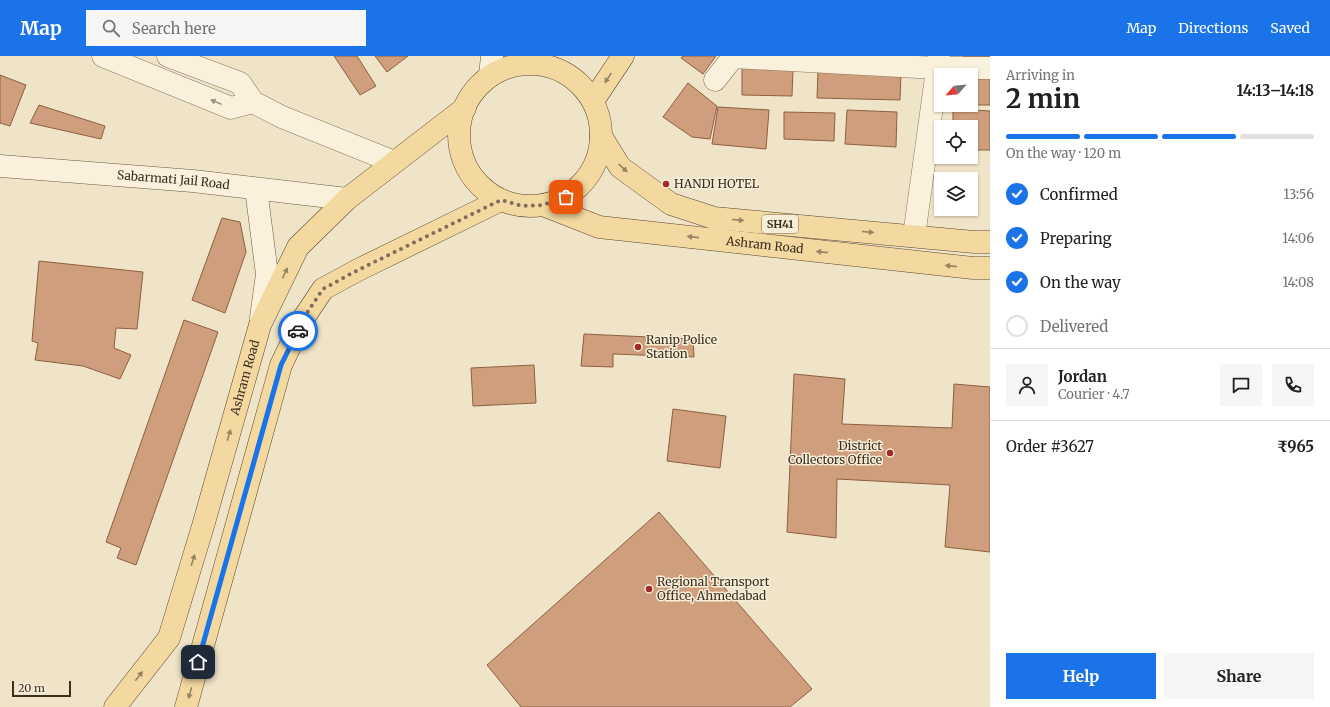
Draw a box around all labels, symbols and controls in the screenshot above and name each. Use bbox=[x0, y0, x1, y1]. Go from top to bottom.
search box bbox=[86, 10, 366, 46]
text: Map bbox=[20, 16, 62, 40]
icon: search bbox=[100, 17, 122, 39]
text: Search here bbox=[132, 19, 216, 38]
text: Map bbox=[1126, 19, 1156, 37]
text: Directions bbox=[1178, 19, 1248, 37]
text: Saved bbox=[1270, 19, 1310, 37]
text: Arriving in bbox=[1006, 67, 1075, 84]
north arrow bbox=[934, 68, 978, 112]
map controls bbox=[934, 68, 978, 216]
one-way arrow bbox=[604, 73, 612, 84]
text: 14:13–14:18 bbox=[1237, 81, 1314, 100]
text: 2 min bbox=[1006, 82, 1080, 115]
one-way arrow bbox=[210, 99, 221, 105]
button: locate bbox=[934, 120, 978, 164]
text: On the way · 120 m bbox=[1006, 145, 1121, 162]
one-way arrow bbox=[618, 164, 628, 173]
street label: Sabarmati Jail Road bbox=[117, 167, 231, 192]
button: layers bbox=[934, 172, 978, 216]
place label: HANDI HOTEL bbox=[674, 176, 760, 191]
marker: HANDI HOTEL bbox=[661, 179, 671, 189]
pin bbox=[549, 180, 583, 214]
icon: check bbox=[1006, 183, 1028, 205]
text: Confirmed bbox=[1040, 185, 1118, 204]
icon: bag bbox=[555, 186, 577, 208]
text: 13:56 bbox=[1284, 186, 1314, 203]
road number: SH41 bbox=[762, 215, 798, 233]
one-way arrow bbox=[732, 217, 744, 224]
icon: check bbox=[1006, 227, 1028, 249]
one-way arrow bbox=[862, 229, 874, 236]
text: Preparing bbox=[1040, 229, 1112, 248]
text: 14:06 bbox=[1282, 230, 1314, 247]
street label: Ashram Road bbox=[724, 233, 804, 256]
one-way arrow bbox=[687, 234, 699, 240]
one-way arrow bbox=[816, 248, 828, 255]
one-way arrow bbox=[945, 263, 957, 269]
one-way arrow bbox=[282, 268, 288, 279]
icon: check bbox=[1006, 271, 1028, 293]
text: On the way bbox=[1040, 273, 1121, 292]
text: 14:08 bbox=[1282, 274, 1314, 291]
courier bbox=[278, 311, 318, 351]
text: Delivered bbox=[1040, 317, 1108, 336]
icon: car bbox=[287, 320, 309, 342]
place label: Ranip Police Station bbox=[646, 332, 717, 361]
street label: Ashram Road bbox=[227, 338, 262, 418]
marker: Ranip Police Station bbox=[633, 342, 643, 352]
button: person bbox=[1006, 364, 1048, 406]
button: chat bbox=[1220, 364, 1262, 406]
button: phone bbox=[1272, 364, 1314, 406]
text: Jordan bbox=[1058, 367, 1107, 386]
text: Courier · 4.7 bbox=[1058, 386, 1130, 403]
one-way arrow bbox=[226, 429, 232, 441]
text: Order #3627 bbox=[1006, 437, 1094, 456]
text: ₹965 bbox=[1277, 437, 1314, 456]
place label: District Collectors Office bbox=[788, 438, 882, 467]
marker: District Collectors Office bbox=[885, 448, 895, 458]
one-way arrow bbox=[190, 554, 196, 566]
place label: Regional Transport Office, Ahmedabad bbox=[657, 574, 770, 603]
marker: Regional Transport Office, Ahmedabad bbox=[644, 584, 654, 594]
pin bbox=[181, 645, 215, 679]
icon: home bbox=[187, 651, 209, 673]
button: Help bbox=[1006, 653, 1156, 699]
button: Share bbox=[1164, 653, 1314, 699]
one-way arrow bbox=[135, 671, 144, 682]
scale bar bbox=[12, 679, 71, 698]
text: 20 m bbox=[18, 681, 45, 695]
one-way arrow bbox=[186, 687, 192, 700]

